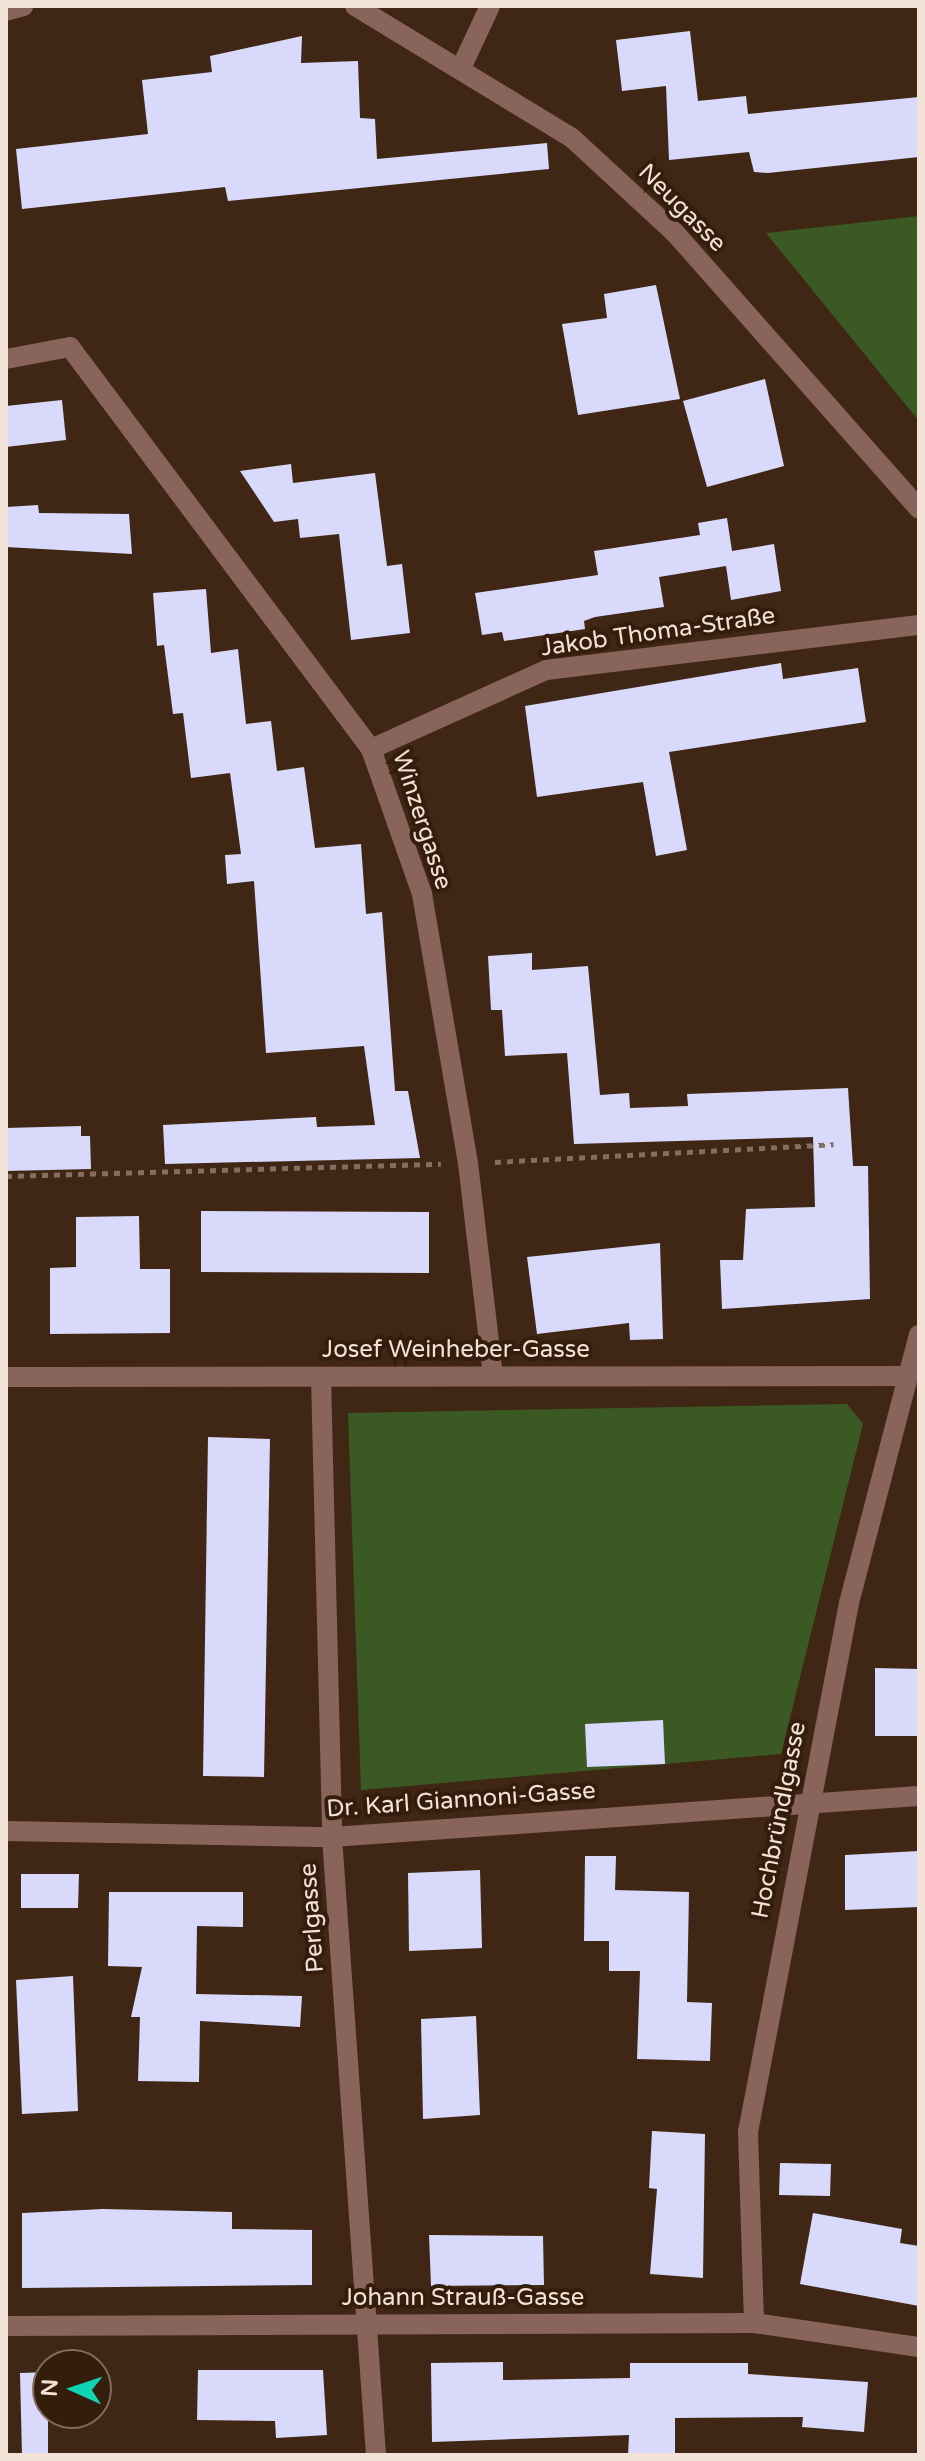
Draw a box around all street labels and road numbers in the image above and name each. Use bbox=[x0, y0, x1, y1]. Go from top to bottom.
street label: Neugasse bbox=[632, 158, 732, 258]
street label: Jakob Thoma-Straße bbox=[539, 601, 777, 663]
street label: Winzergasse bbox=[386, 747, 458, 893]
street label: Josef Weinheber-Gasse bbox=[322, 1336, 590, 1364]
street label: Hochbründlgasse bbox=[746, 1719, 812, 1921]
street label: Dr. Karl Giannoni-Gasse bbox=[325, 1776, 597, 1824]
street label: Perlgasse bbox=[294, 1862, 330, 1974]
street label: Johann Strauß-Gasse bbox=[342, 2284, 584, 2312]

